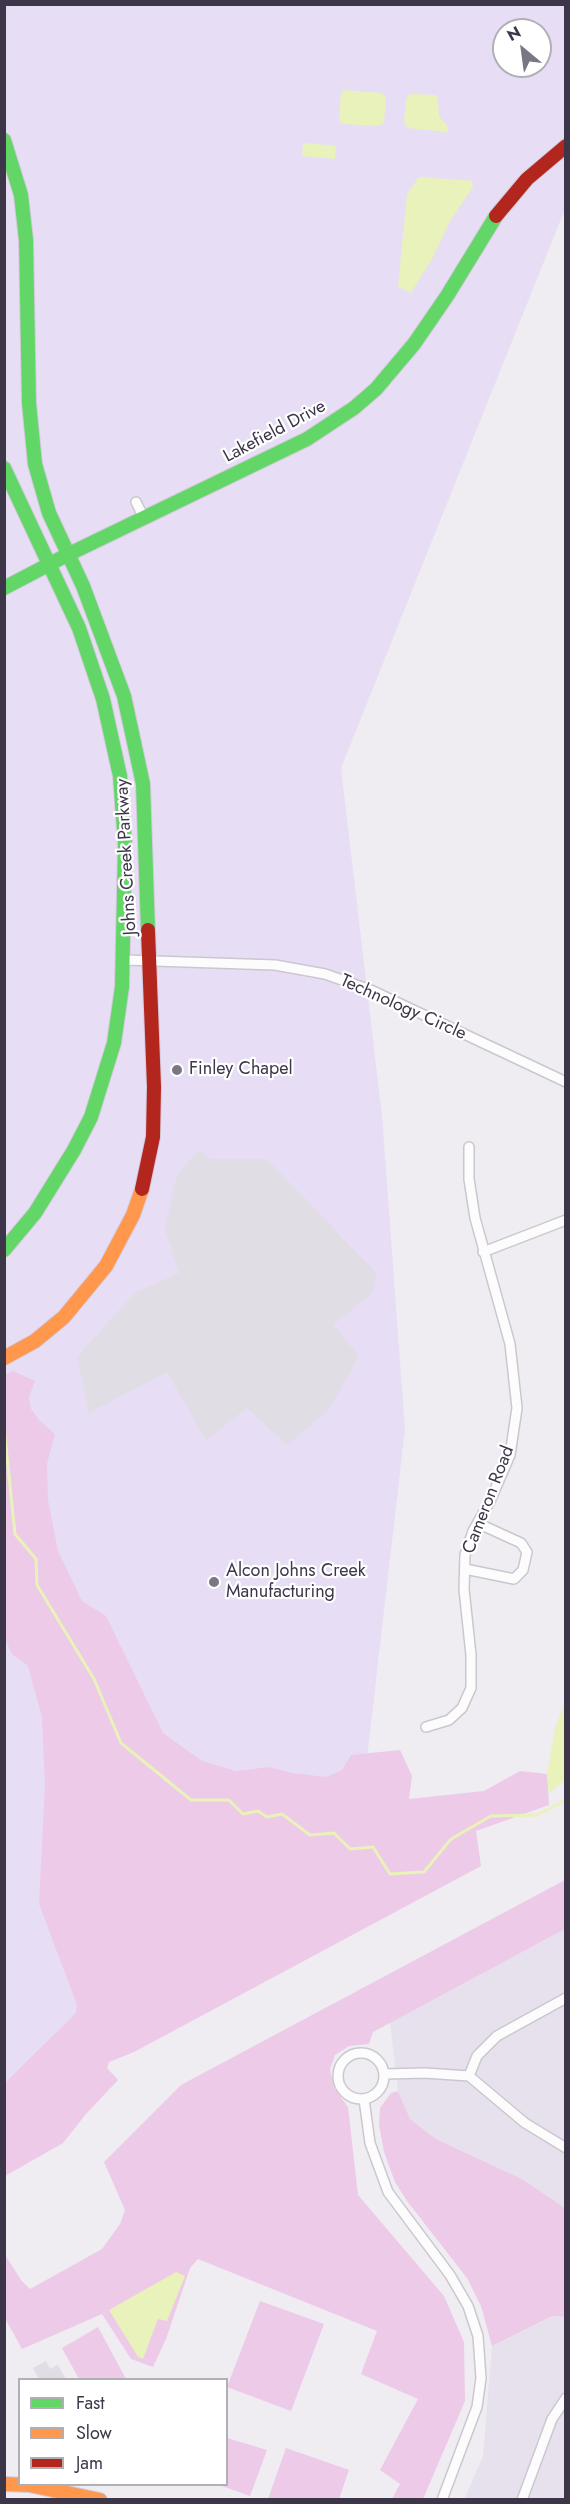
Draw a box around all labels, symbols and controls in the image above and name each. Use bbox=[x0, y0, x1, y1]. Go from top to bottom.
north arrow bbox=[492, 18, 552, 78]
text: N bbox=[503, 20, 525, 47]
street label: Lakefield Drive bbox=[220, 396, 330, 468]
street label: Johns Creek Parkway bbox=[112, 778, 142, 936]
street label: Technology Circle bbox=[337, 971, 469, 1045]
place label: Finley Chapel bbox=[189, 1059, 293, 1081]
marker: Finley Chapel bbox=[170, 1063, 184, 1077]
street label: Cameron Road bbox=[459, 1443, 519, 1557]
place label: Alcon Johns Creek Manufacturing bbox=[226, 1561, 366, 1604]
marker: Alcon Johns Creek Manufacturing bbox=[207, 1575, 221, 1589]
legend bbox=[18, 2378, 228, 2486]
text: Fast bbox=[76, 2390, 105, 2416]
text: Slow bbox=[76, 2420, 112, 2446]
text: Jam bbox=[76, 2450, 103, 2476]

